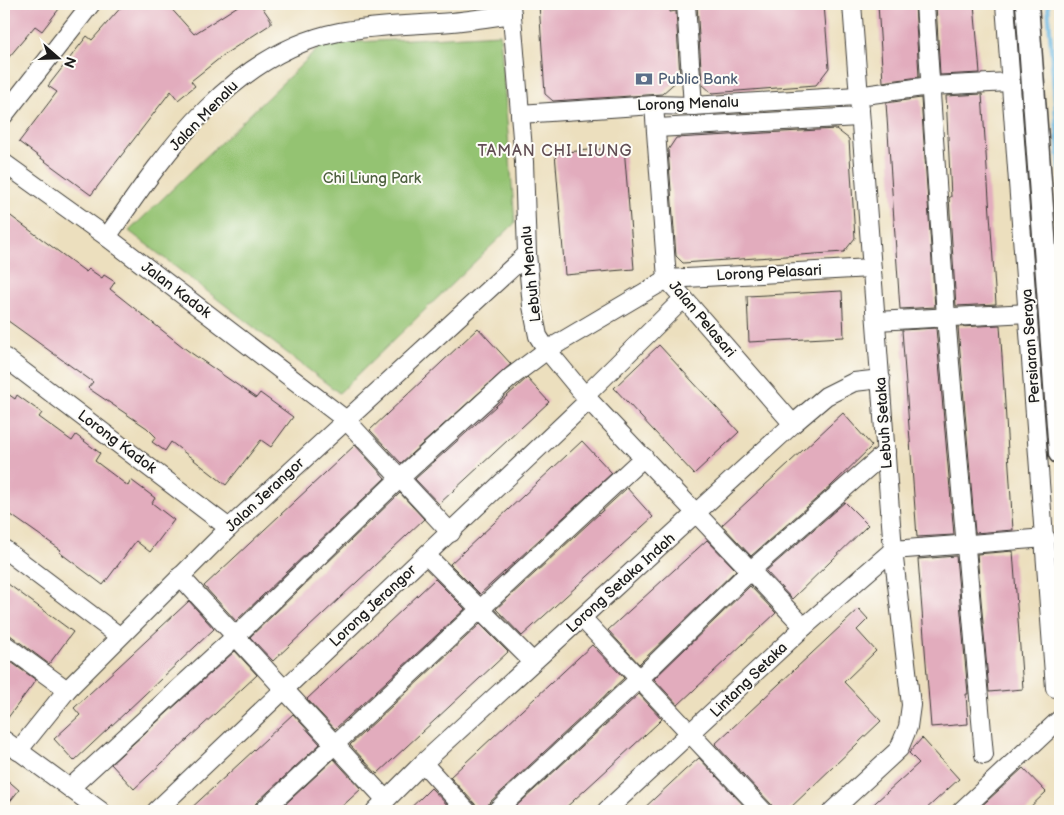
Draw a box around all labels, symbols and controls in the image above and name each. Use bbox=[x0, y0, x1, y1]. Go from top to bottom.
north arrow bbox=[32, 32, 82, 82]
text: N bbox=[60, 54, 80, 70]
bank icon: Public Bank bbox=[634, 69, 654, 89]
place label: Public Bank bbox=[658, 70, 738, 89]
street label: Jalan Menalu bbox=[166, 77, 242, 155]
street label: Lorong Menalu bbox=[637, 93, 739, 115]
district label: TAMAN CHI LIUNG bbox=[478, 142, 632, 161]
park label: Chi Liung Park bbox=[323, 169, 422, 188]
street label: Lebuh Menalu bbox=[517, 225, 545, 323]
street label: Jalan Kadok bbox=[137, 258, 215, 323]
street label: Lorong Pelasari bbox=[716, 261, 822, 285]
street label: Jalan Pelasari bbox=[664, 277, 740, 361]
street label: Persiaran Seraya bbox=[1018, 288, 1044, 404]
street label: Lebuh Setaka bbox=[871, 376, 897, 470]
street label: Lorong Kadok bbox=[74, 406, 161, 478]
street label: Jalan Jerangor bbox=[222, 453, 309, 536]
street label: Lorong Setaka Indah bbox=[563, 529, 679, 637]
street label: Lorong Jerangor bbox=[326, 561, 421, 651]
street label: Lintang Setaka bbox=[706, 638, 792, 722]

